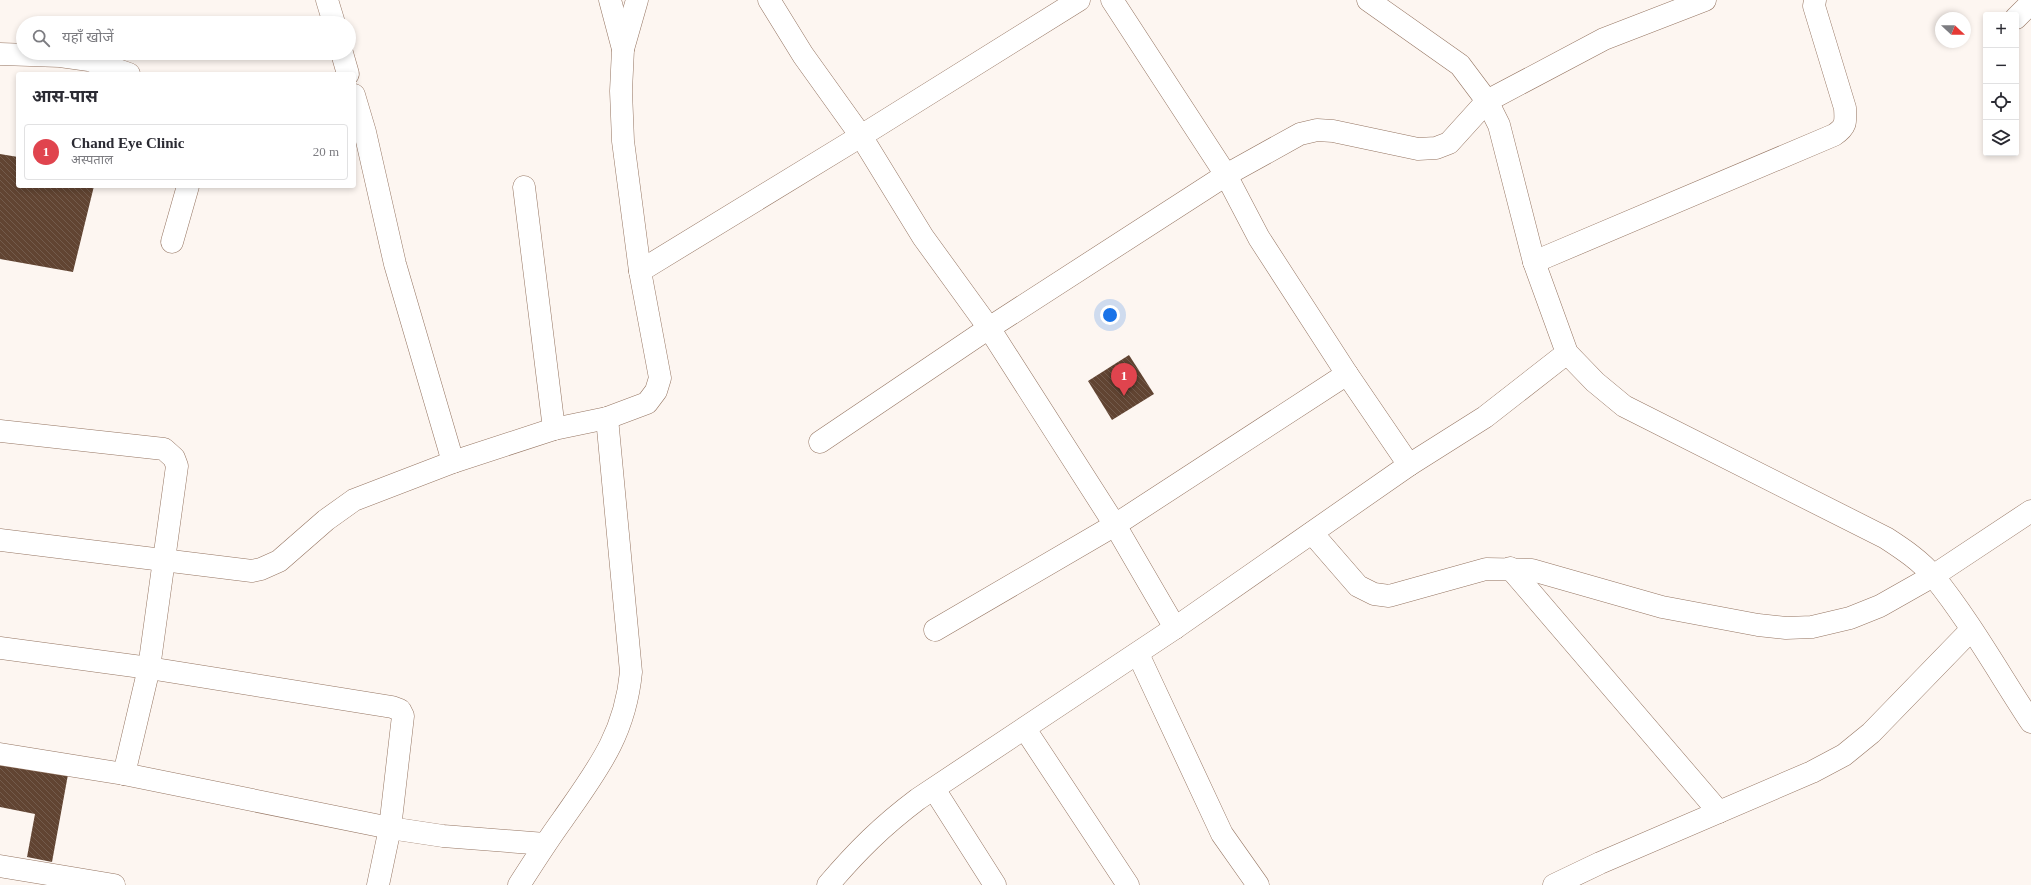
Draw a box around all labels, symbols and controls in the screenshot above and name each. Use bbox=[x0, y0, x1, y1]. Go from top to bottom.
north arrow bbox=[1935, 12, 1971, 48]
map controls bbox=[1983, 12, 2019, 156]
button: + bbox=[1983, 12, 2019, 48]
search box bbox=[16, 16, 356, 60]
icon: search bbox=[30, 27, 52, 49]
text: यहाँ खोजें bbox=[62, 29, 114, 45]
button: − bbox=[1983, 48, 2019, 84]
button: locate bbox=[1983, 84, 2019, 120]
text: आस-पास bbox=[32, 87, 98, 106]
button: layers bbox=[1983, 120, 2019, 156]
text: Chand Eye Clinic bbox=[71, 135, 184, 151]
text: 1 bbox=[43, 144, 49, 159]
text: 20 m bbox=[313, 144, 339, 159]
text: अस्पताल bbox=[71, 152, 113, 167]
your location bbox=[1100, 305, 1120, 325]
pin: 1 bbox=[1111, 363, 1137, 396]

